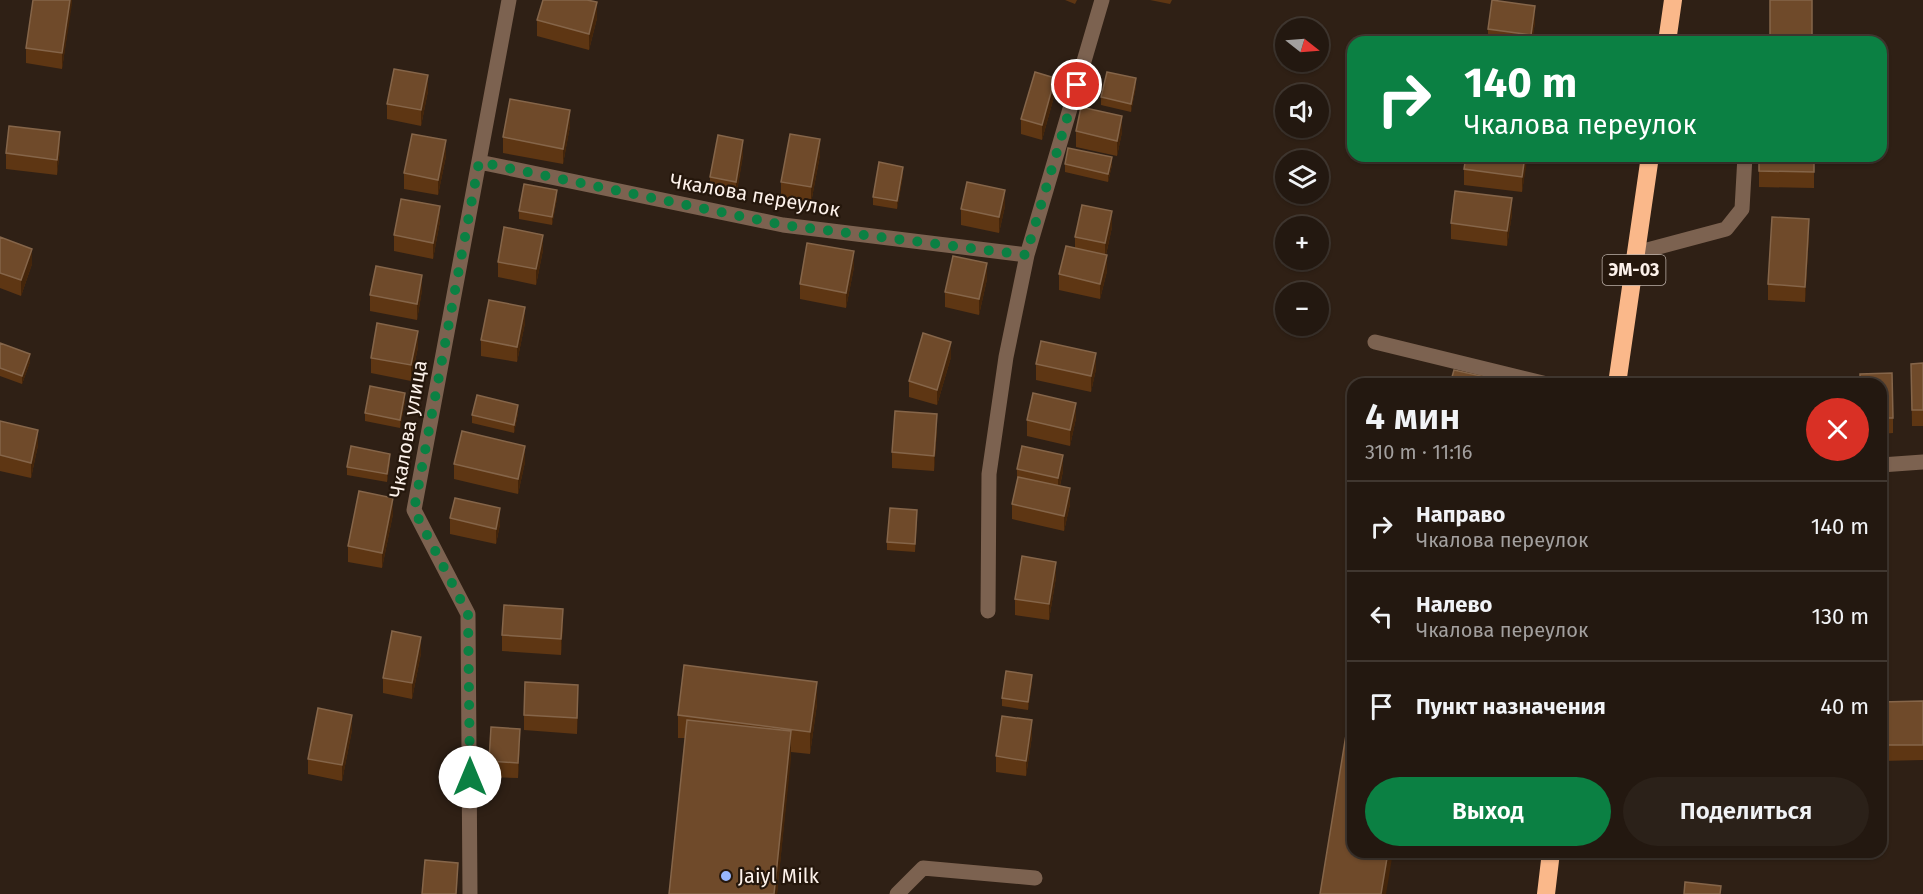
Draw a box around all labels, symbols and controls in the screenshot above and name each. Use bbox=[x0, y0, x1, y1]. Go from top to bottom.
north arrow bbox=[1275, 18, 1329, 72]
map controls bbox=[1275, 18, 1329, 336]
text: 140 m bbox=[1464, 58, 1577, 108]
pin bbox=[1051, 59, 1102, 110]
icon: right bbox=[1365, 60, 1443, 138]
icon: arrive bbox=[1060, 68, 1093, 101]
button: sound bbox=[1275, 84, 1329, 138]
text: Чкалова переулок bbox=[1464, 109, 1697, 141]
button: layers bbox=[1275, 150, 1329, 204]
street label: Чкалова переулок bbox=[668, 168, 843, 222]
button: + bbox=[1275, 216, 1329, 270]
road number: ЭМ-03 bbox=[1602, 255, 1666, 285]
button: − bbox=[1275, 282, 1329, 336]
street label: Чкалова улица bbox=[384, 358, 432, 500]
text: 4 мин bbox=[1365, 395, 1461, 439]
button: close bbox=[1806, 398, 1869, 461]
text: 310 m · 11:16 bbox=[1365, 440, 1473, 464]
text: Направо bbox=[1416, 501, 1505, 528]
icon: right bbox=[1365, 510, 1398, 543]
text: 140 m bbox=[1811, 513, 1869, 540]
text: Чкалова переулок bbox=[1416, 528, 1588, 552]
text: Налево bbox=[1416, 591, 1492, 618]
icon: left bbox=[1365, 600, 1398, 633]
text: 130 m bbox=[1812, 603, 1869, 630]
text: Чкалова переулок bbox=[1416, 618, 1588, 642]
icon: arrive bbox=[1365, 690, 1398, 723]
text: Пункт назначения bbox=[1416, 693, 1606, 720]
text: 40 m bbox=[1820, 693, 1869, 720]
position arrow bbox=[438, 745, 502, 809]
button: Выход bbox=[1365, 777, 1611, 846]
button: Поделиться bbox=[1623, 777, 1869, 846]
place label: Jaiyl Milk bbox=[738, 864, 820, 888]
marker: Jaiyl Milk bbox=[719, 869, 733, 883]

